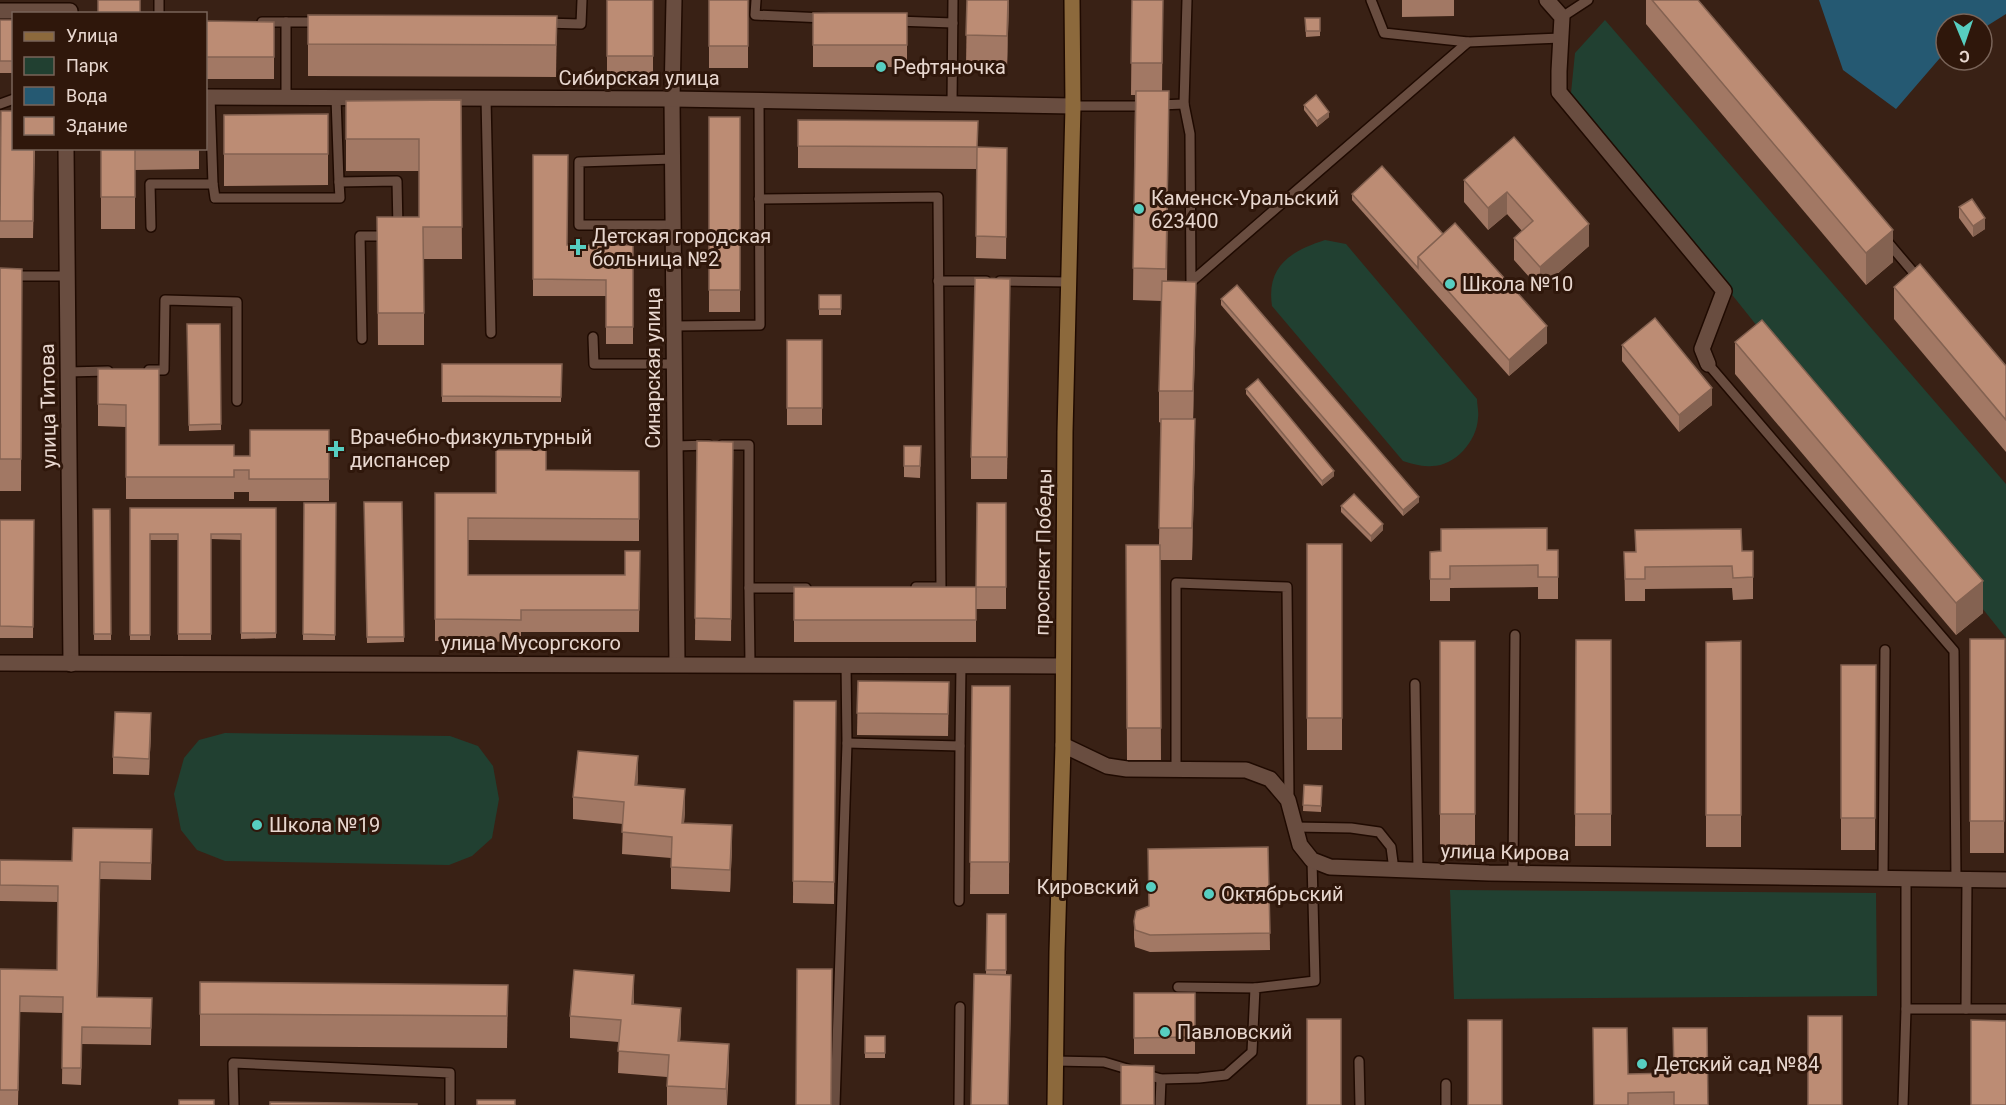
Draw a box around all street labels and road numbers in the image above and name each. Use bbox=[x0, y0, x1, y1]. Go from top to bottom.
street label: Сибирская улица bbox=[558, 66, 720, 90]
street label: Синарская улица bbox=[641, 287, 665, 449]
street label: улица Титова bbox=[35, 343, 61, 469]
street label: проспект Победы bbox=[1030, 468, 1056, 636]
street label: улица Мусоргского bbox=[441, 631, 621, 655]
street label: улица Кирова bbox=[1440, 839, 1570, 865]

